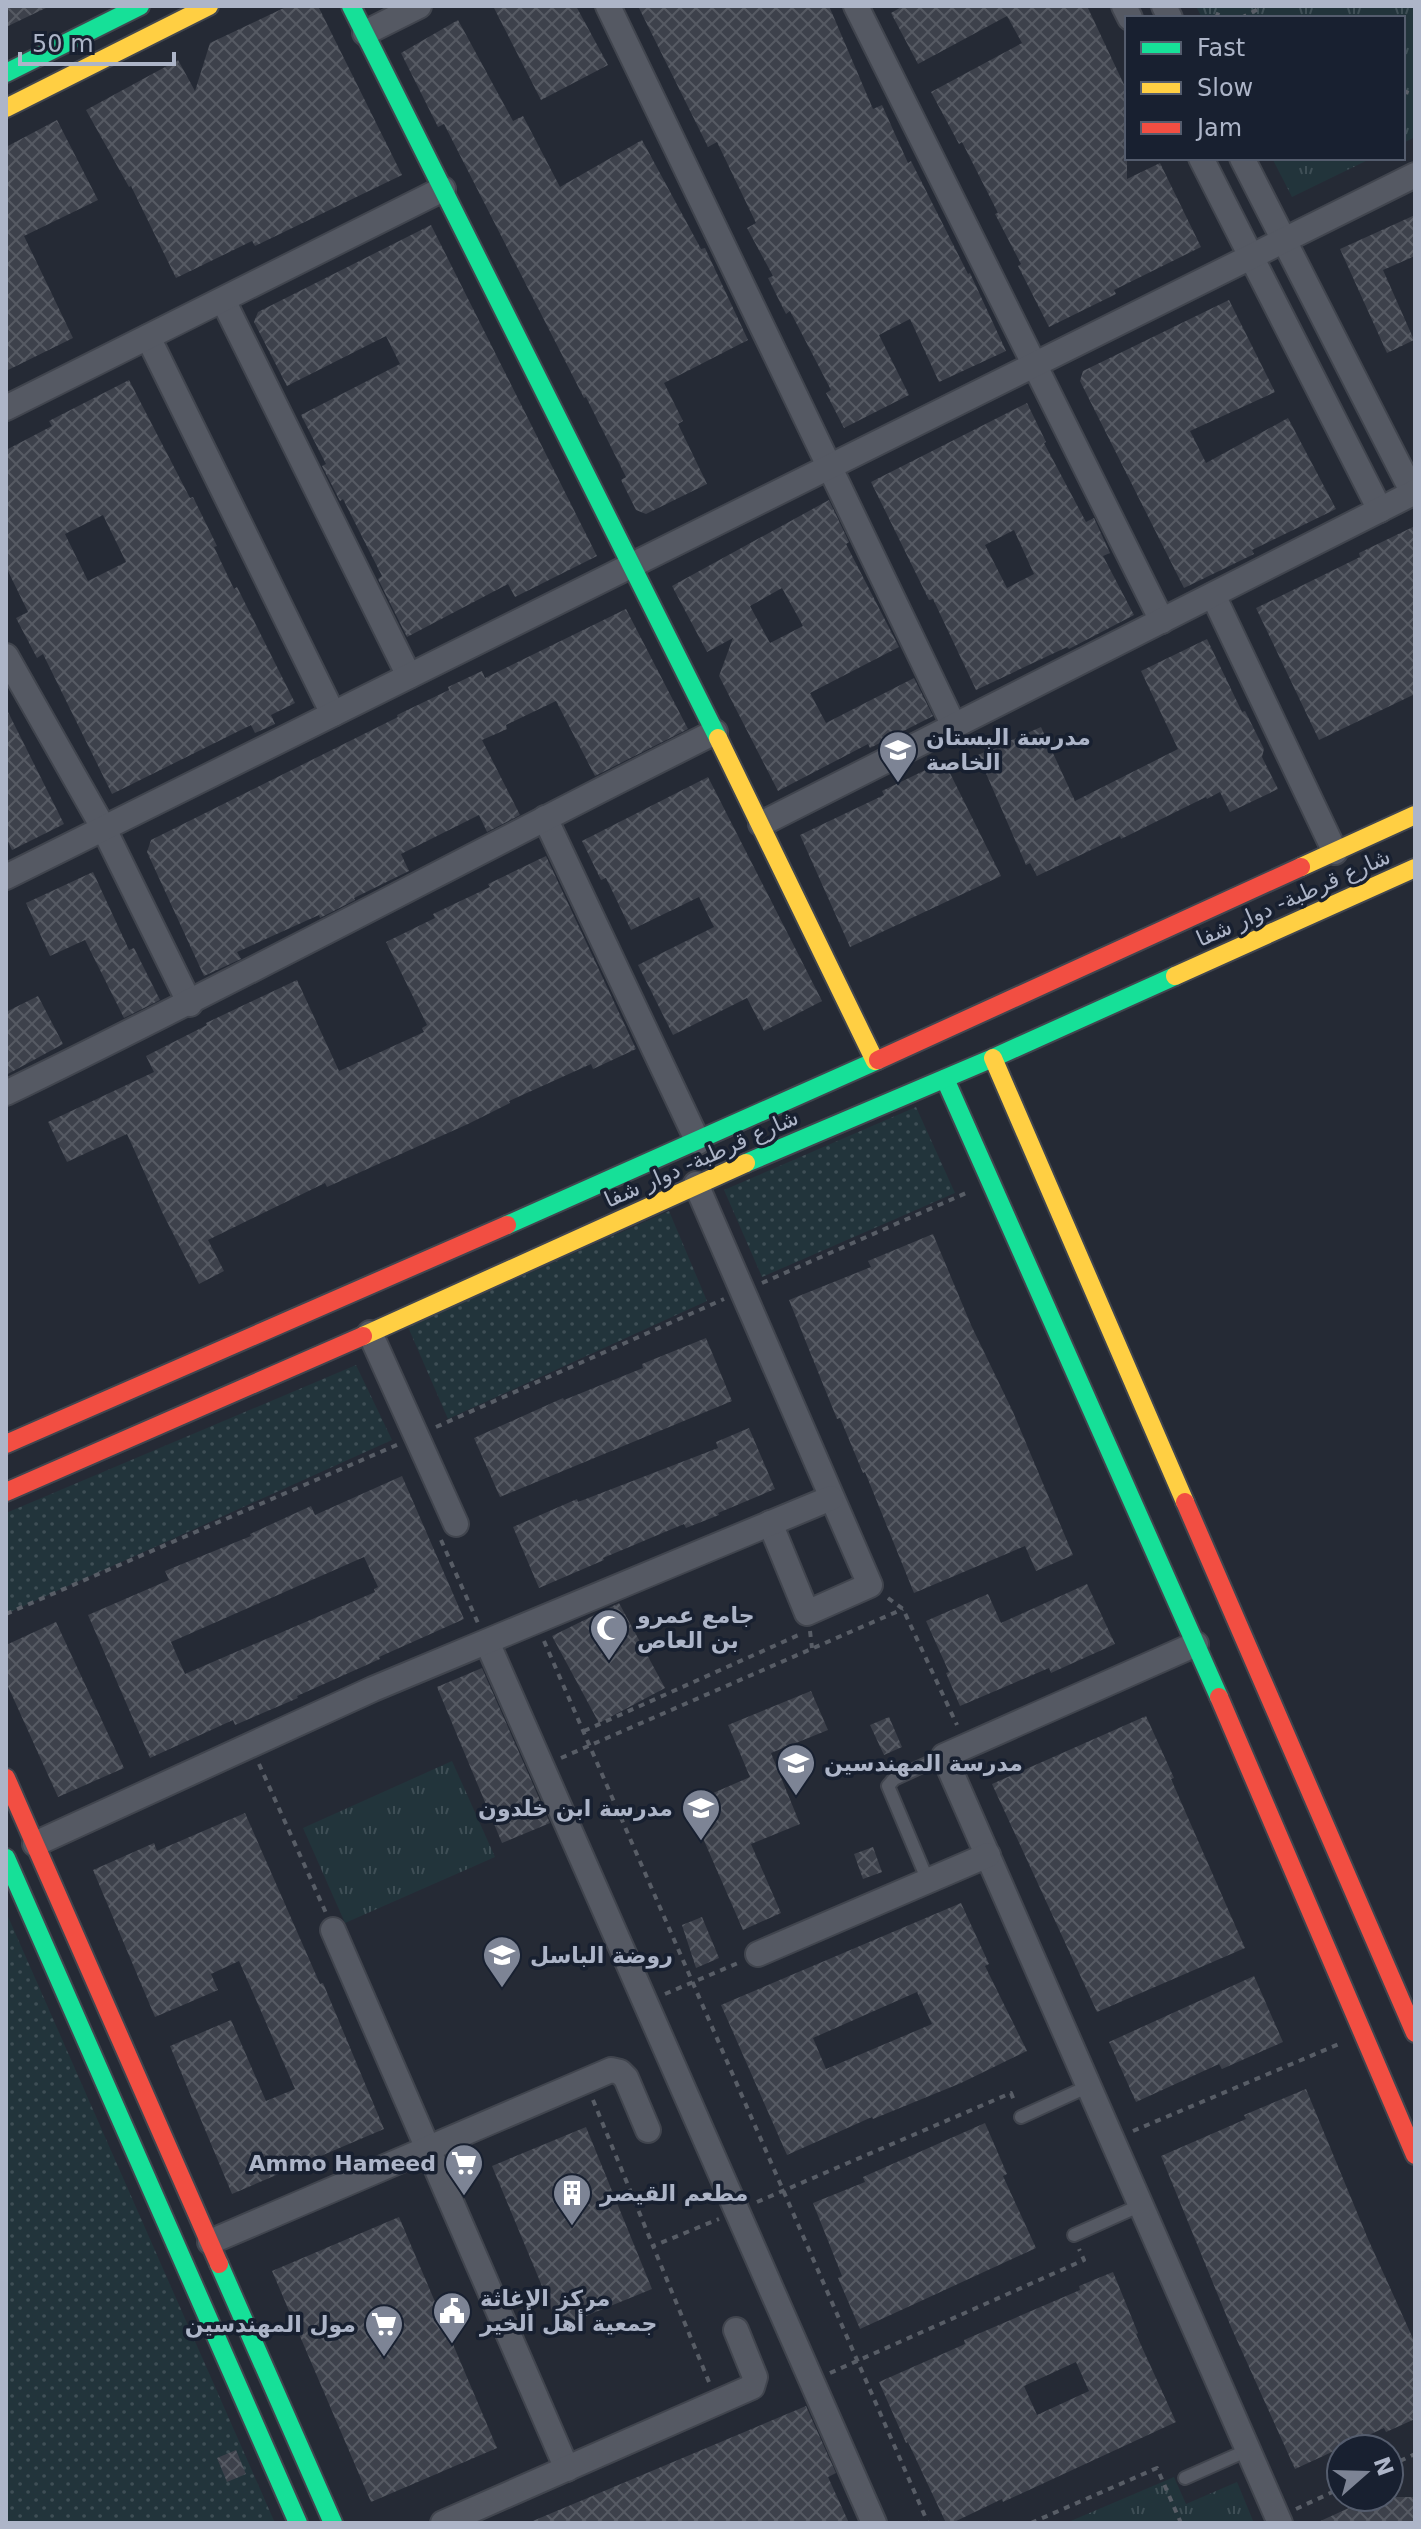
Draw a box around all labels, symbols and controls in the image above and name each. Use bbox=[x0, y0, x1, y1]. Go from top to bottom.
scale bar bbox=[20, 16, 174, 66]
legend bbox=[1125, 16, 1405, 160]
text: 50 m bbox=[32, 30, 94, 58]
text: Fast bbox=[1197, 34, 1245, 62]
text: Slow bbox=[1197, 74, 1253, 102]
text: Jam bbox=[1195, 114, 1242, 142]
place label: مدرسة البستان الخاصة bbox=[926, 725, 1091, 775]
school or university icon: مدرسة البستان الخاصة bbox=[877, 729, 919, 784]
street label: شارع قرطبة- دوار شفا bbox=[1192, 843, 1394, 952]
street label: شارع قرطبة- دوار شفا bbox=[600, 1104, 802, 1213]
place label: جامع عمرو بن العاص bbox=[636, 1603, 755, 1654]
mosque icon: جامع عمرو بن العاص bbox=[588, 1607, 630, 1662]
school or university icon: مدرسة المهندسين bbox=[775, 1742, 817, 1797]
place label: مدرسة المهندسين bbox=[824, 1751, 1023, 1777]
school or university icon: مدرسة ابن خلدون bbox=[680, 1787, 722, 1842]
place label: مدرسة ابن خلدون bbox=[478, 1796, 673, 1822]
school or university icon: روضة الباسل bbox=[481, 1934, 523, 1989]
place label: روضة الباسل bbox=[530, 1943, 673, 1969]
supermarket icon: Ammo Hameed bbox=[443, 2142, 485, 2197]
place label: Ammo Hameed bbox=[249, 2151, 436, 2176]
building icon: مطعم القيصر bbox=[551, 2172, 593, 2227]
place label: مطعم القيصر bbox=[599, 2181, 748, 2207]
place label: مركز الإغاثة جمعية أهل الخير bbox=[479, 2286, 657, 2337]
public building icon: مركز الإغاثة جمعية أهل الخير bbox=[431, 2290, 473, 2345]
supermarket icon: مول المهندسين bbox=[363, 2303, 405, 2358]
place label: مول المهندسين bbox=[185, 2312, 356, 2338]
north arrow bbox=[1325, 2433, 1405, 2513]
text: N bbox=[1368, 2453, 1398, 2479]

